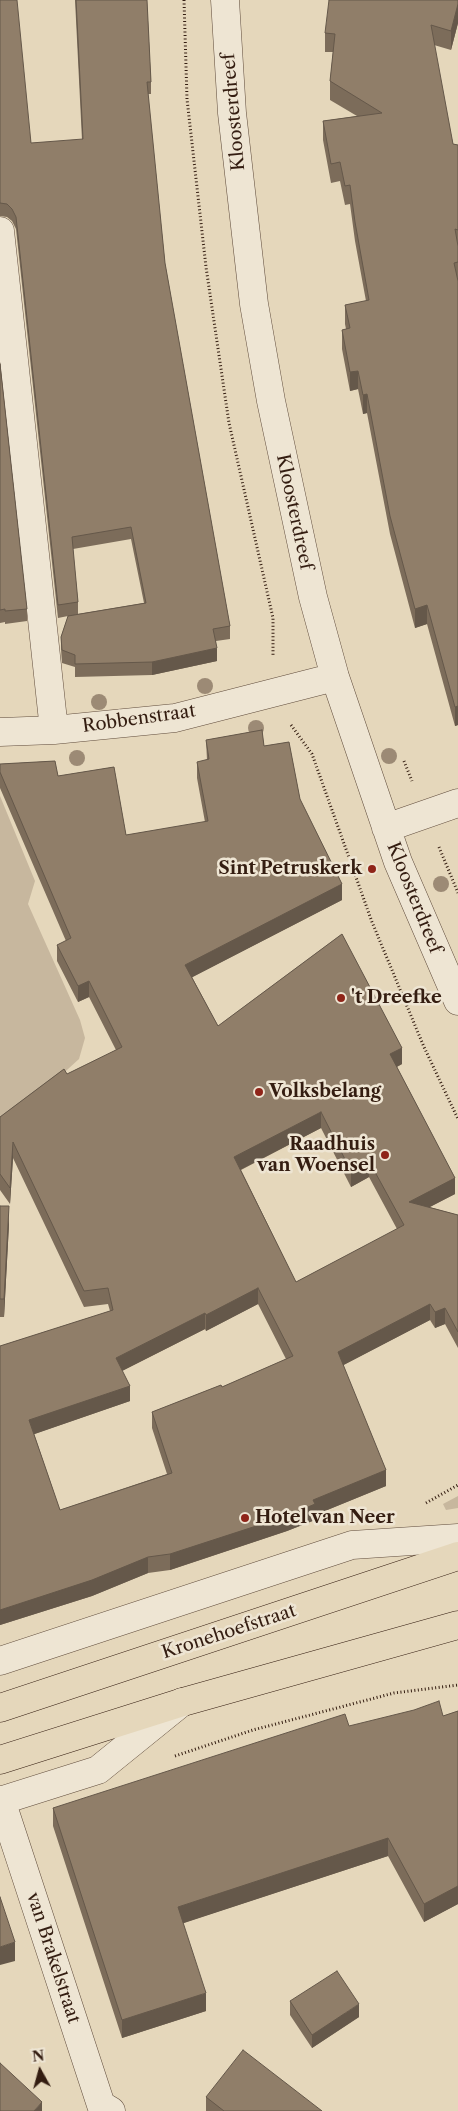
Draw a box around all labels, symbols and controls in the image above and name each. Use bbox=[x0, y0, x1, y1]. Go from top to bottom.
street label: Kloosterdreef bbox=[218, 52, 250, 172]
street label: Kloosterdreef bbox=[271, 452, 317, 572]
street label: Robbenstraat bbox=[81, 700, 197, 738]
street label: Kloosterdreef bbox=[382, 839, 446, 957]
place label: Sint Petruskerk bbox=[218, 858, 362, 880]
marker: Sint Petruskerk bbox=[366, 863, 378, 875]
place label: 't Dreefke bbox=[351, 987, 442, 1009]
marker: 't Dreefke bbox=[335, 992, 347, 1004]
place label: Volksbelang bbox=[269, 1081, 381, 1103]
marker: Volksbelang bbox=[253, 1086, 265, 1098]
place label: Raadhuis van Woensel bbox=[257, 1134, 375, 1176]
marker: Raadhuis van Woensel bbox=[379, 1149, 391, 1161]
place label: Hotel van Neer bbox=[255, 1507, 395, 1529]
marker: Hotel van Neer bbox=[239, 1512, 251, 1524]
street label: Kronehoefstraat bbox=[159, 1600, 299, 1664]
street label: van Brakelstraat bbox=[22, 1890, 84, 2026]
north arrow bbox=[15, 2046, 65, 2096]
text: N bbox=[31, 2046, 45, 2066]

